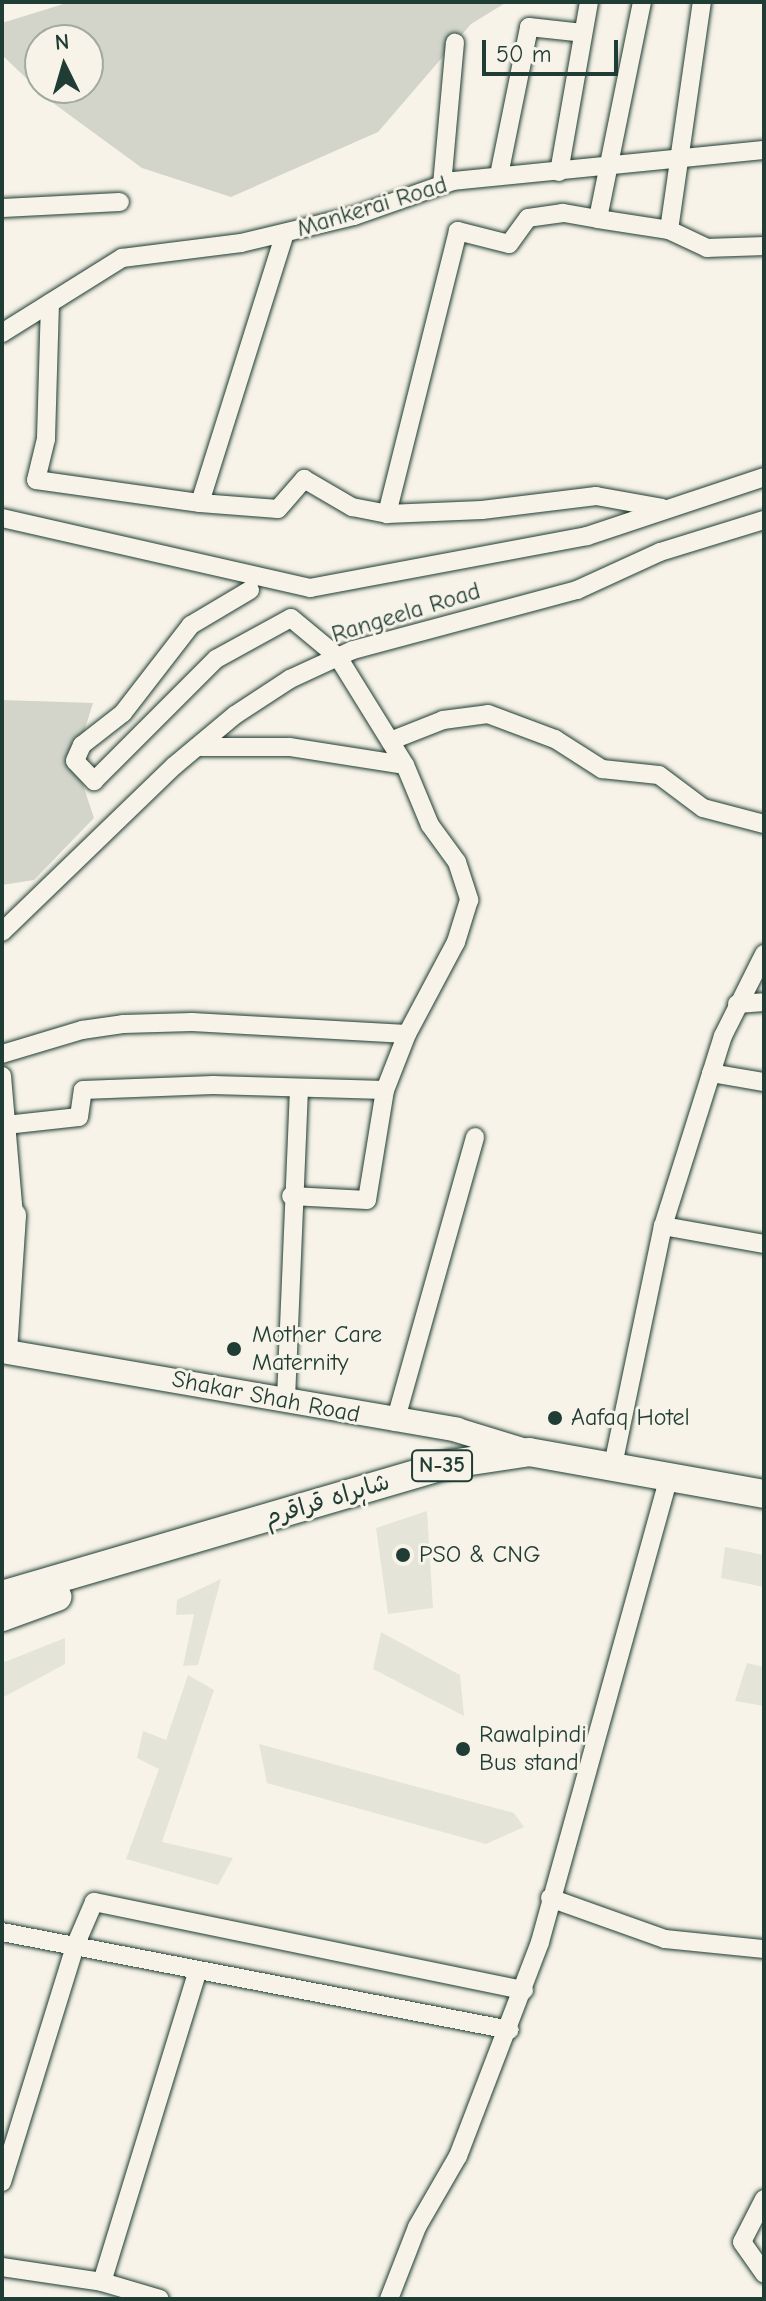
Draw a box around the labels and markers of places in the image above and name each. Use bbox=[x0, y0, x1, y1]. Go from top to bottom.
place label: Mother Care Maternity bbox=[252, 1321, 382, 1377]
marker: Mother Care Maternity bbox=[223, 1338, 245, 1360]
place label: Aafaq Hotel bbox=[571, 1404, 690, 1432]
marker: Aafaq Hotel bbox=[546, 1409, 564, 1427]
place label: PSO & CNG bbox=[419, 1541, 540, 1569]
marker: PSO & CNG bbox=[394, 1546, 412, 1564]
place label: Rawalpindi Bus stand bbox=[479, 1721, 587, 1777]
marker: Rawalpindi Bus stand bbox=[454, 1740, 472, 1758]

